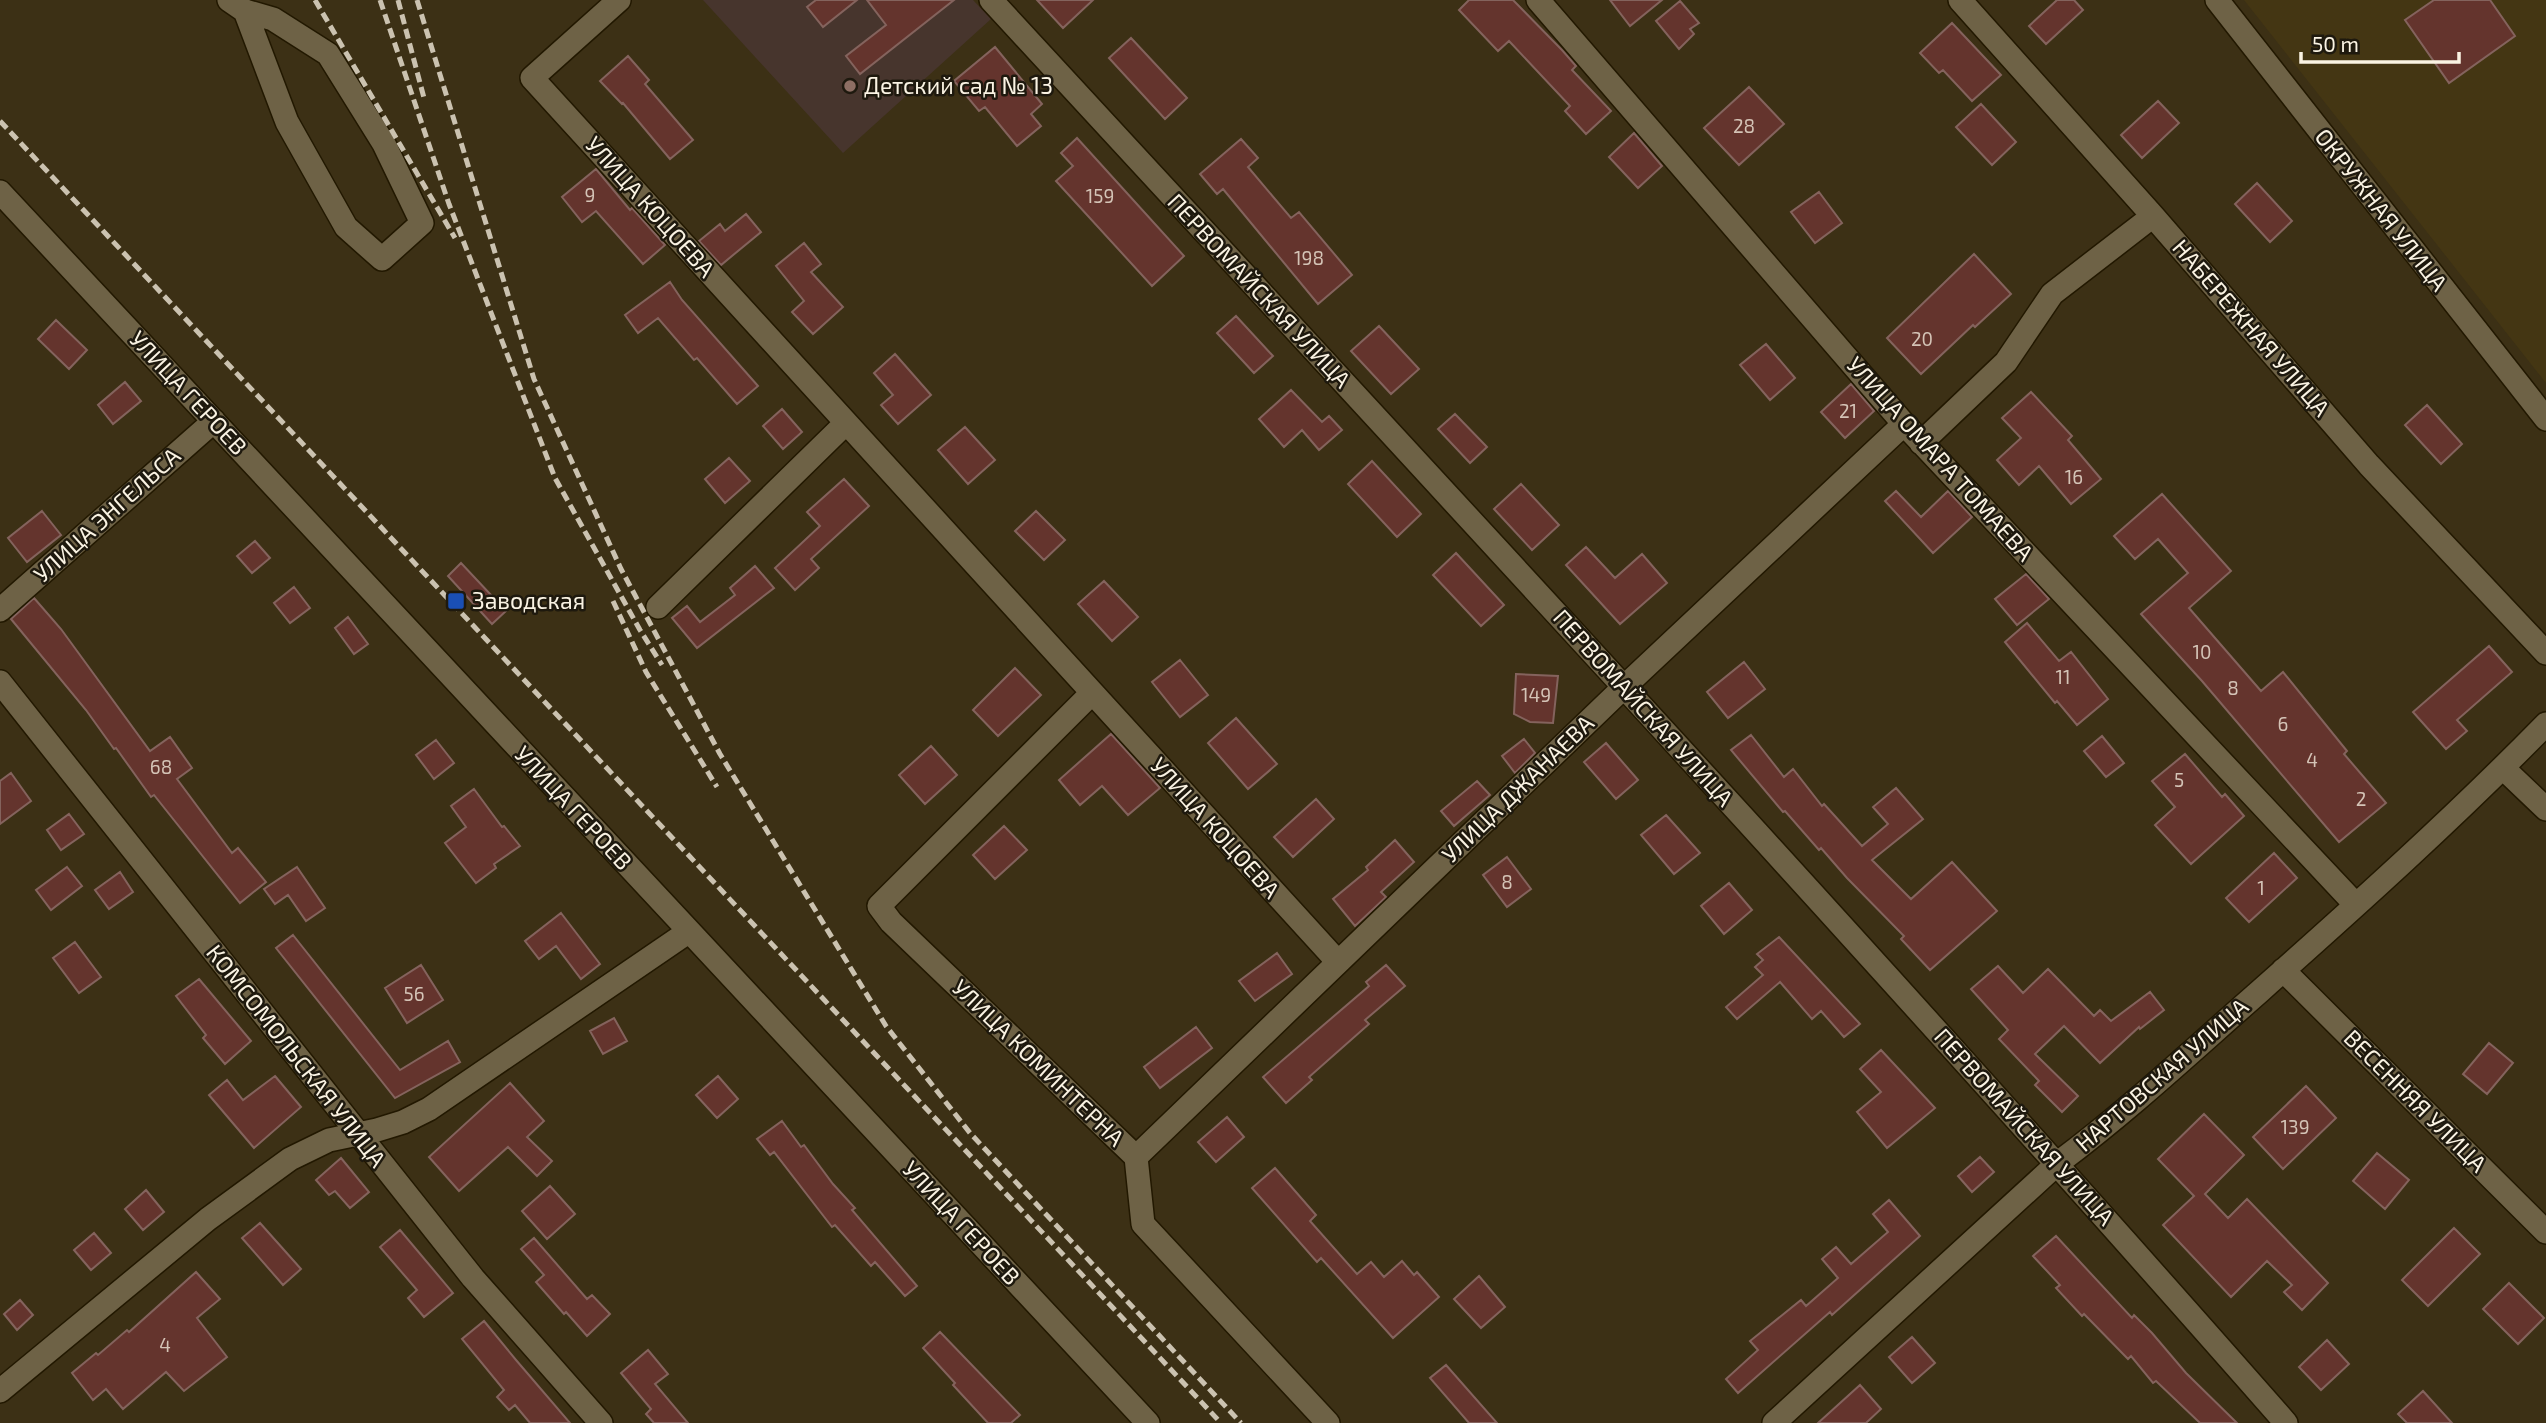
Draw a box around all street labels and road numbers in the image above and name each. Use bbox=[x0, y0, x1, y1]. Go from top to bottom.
street label: ОКРУЖНАЯ УЛИЦА bbox=[2310, 123, 2454, 297]
street label: УЛИЦА КОЦОЕВА bbox=[580, 130, 722, 283]
street label: ПЕРВОМАЙСКАЯ УЛИЦА bbox=[1162, 187, 1357, 394]
street label: НАБЕРЕЖНАЯ УЛИЦА bbox=[2167, 233, 2337, 422]
street label: УЛИЦА ГЕРОЕВ bbox=[124, 325, 253, 460]
street label: УЛИЦА ОМАРА ТОМАЕВА bbox=[1842, 350, 2040, 567]
street label: УЛИЦА ЭНГЕЛЬСА bbox=[27, 441, 186, 587]
street label: ПЕРВОМАЙСКАЯ УЛИЦА bbox=[1548, 603, 1740, 812]
street label: УЛИЦА ДЖАНАЕВА bbox=[1436, 708, 1600, 868]
street label: УЛИЦА ГЕРОЕВ bbox=[509, 740, 638, 875]
street label: УЛИЦА КОЦОЕВА bbox=[1145, 751, 1287, 904]
street label: КОМСОМОЛЬСКАЯ УЛИЦА bbox=[201, 939, 393, 1173]
street label: УЛИЦА КОМИНТЕРНА bbox=[947, 973, 1131, 1152]
street label: НАРТОВСКАЯ УЛИЦА bbox=[2069, 991, 2254, 1157]
street label: ПЕРВОМАЙСКАЯ УЛИЦА bbox=[1929, 1022, 2121, 1231]
street label: ВЕСЕННЯЯ УЛИЦА bbox=[2339, 1023, 2493, 1178]
street label: УЛИЦА ГЕРОЕВ bbox=[897, 1155, 1026, 1290]

